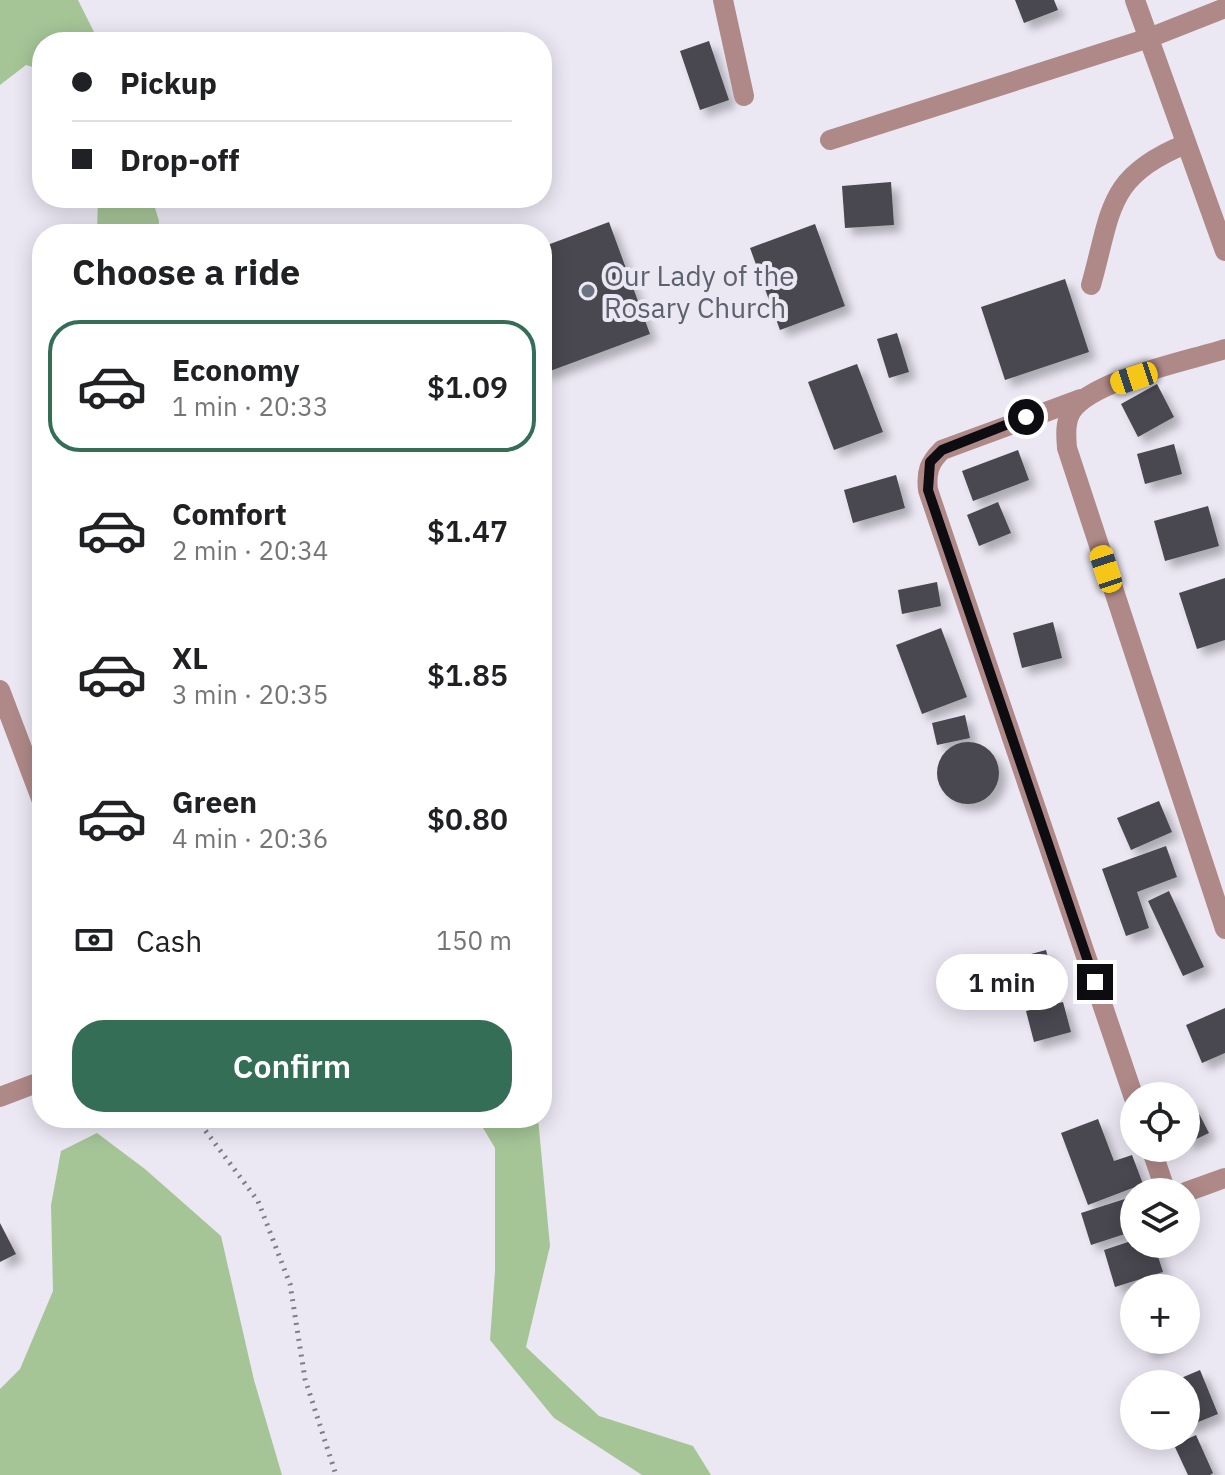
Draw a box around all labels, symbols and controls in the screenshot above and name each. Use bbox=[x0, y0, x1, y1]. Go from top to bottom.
text: Pickup bbox=[120, 63, 217, 102]
text: Drop-off bbox=[120, 140, 239, 179]
text: Choose a ride bbox=[72, 248, 300, 295]
place label: Our Lady of the Rosary Church bbox=[604, 257, 795, 326]
marker: Our Lady of the Rosary Church bbox=[579, 282, 597, 300]
icon: car bbox=[76, 350, 148, 422]
text: Economy bbox=[172, 350, 300, 389]
car bbox=[1107, 359, 1161, 397]
text: $1.09 bbox=[427, 367, 508, 406]
text: 1 min · 20:33 bbox=[172, 389, 328, 423]
route start bbox=[1008, 399, 1044, 435]
icon: car bbox=[76, 494, 148, 566]
text: Comfort bbox=[172, 494, 287, 533]
text: $1.47 bbox=[427, 511, 508, 550]
text: 2 min · 20:34 bbox=[172, 533, 328, 567]
car bbox=[1087, 542, 1125, 596]
icon: car bbox=[76, 638, 148, 710]
text: XL bbox=[172, 638, 208, 677]
text: $1.85 bbox=[427, 655, 508, 694]
text: 3 min · 20:35 bbox=[172, 677, 328, 711]
icon: car bbox=[76, 782, 148, 854]
text: Green bbox=[172, 782, 257, 821]
text: $0.80 bbox=[427, 799, 508, 838]
text: 4 min · 20:36 bbox=[172, 821, 328, 855]
icon: cash bbox=[72, 918, 116, 962]
text: Cash bbox=[136, 921, 202, 960]
text: 150 m bbox=[436, 923, 512, 957]
callout: 1 min bbox=[935, 954, 1067, 1010]
route end bbox=[1077, 964, 1113, 1000]
text: 1 min bbox=[968, 965, 1036, 999]
button: Confirm bbox=[72, 1020, 512, 1112]
map controls bbox=[1120, 1082, 1200, 1450]
button: locate bbox=[1120, 1082, 1200, 1162]
button: layers bbox=[1120, 1178, 1200, 1258]
button: + bbox=[1120, 1274, 1200, 1354]
button: − bbox=[1120, 1370, 1200, 1450]

